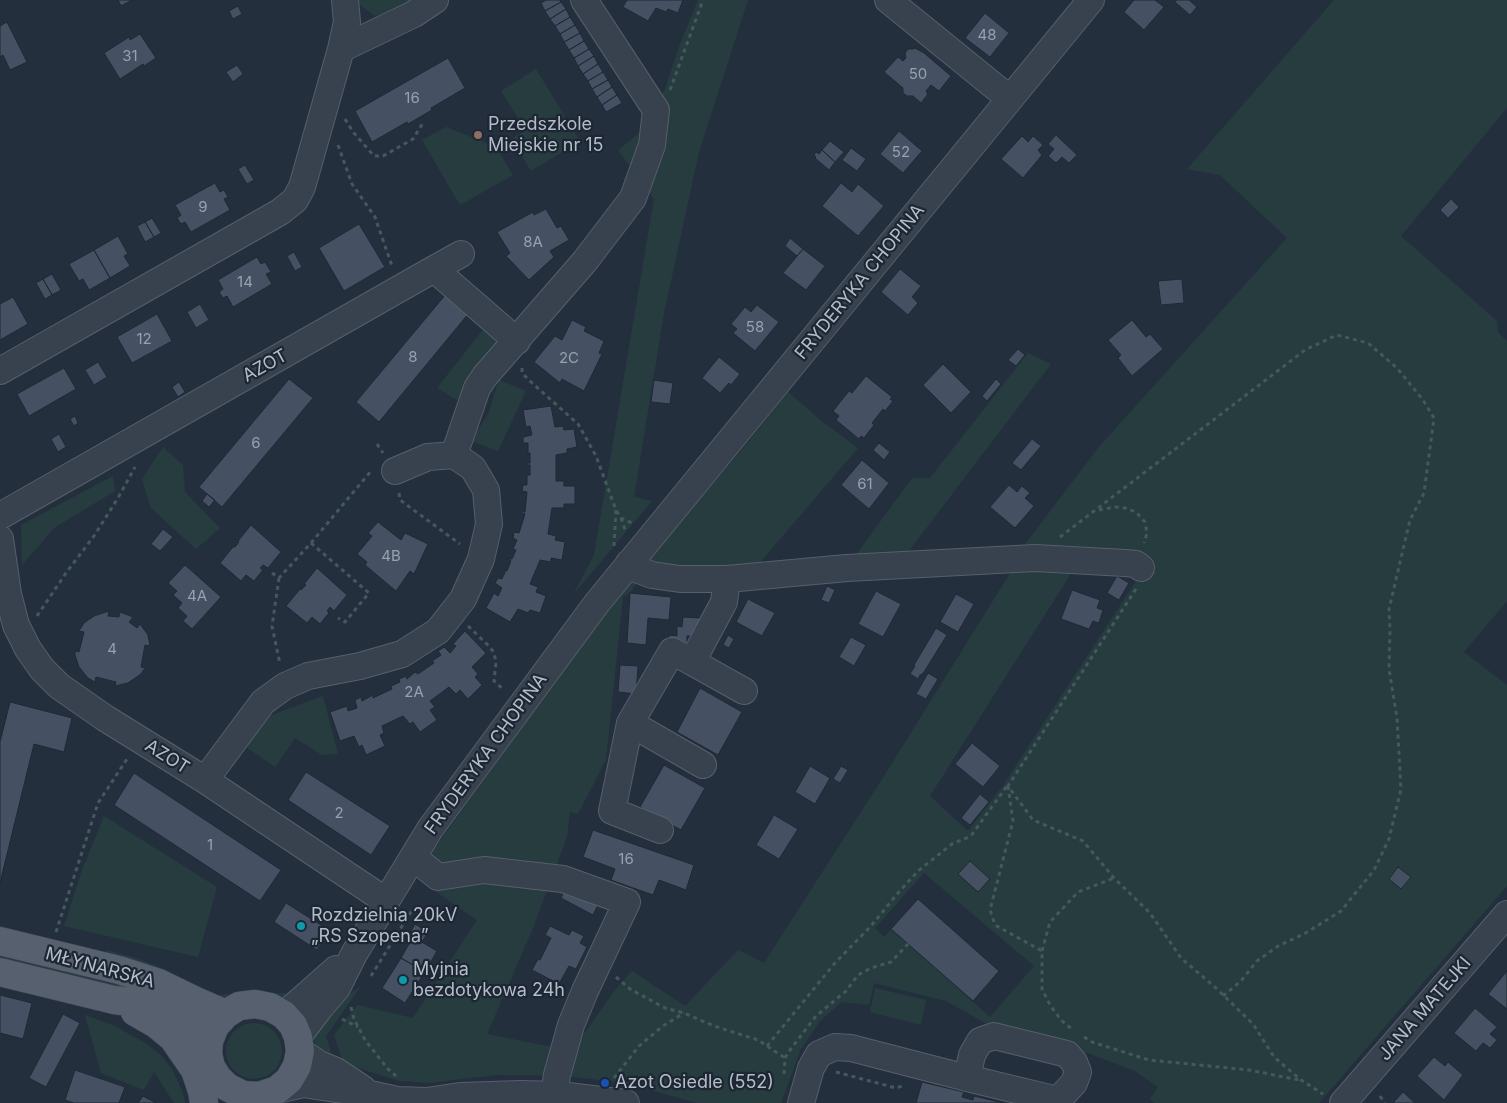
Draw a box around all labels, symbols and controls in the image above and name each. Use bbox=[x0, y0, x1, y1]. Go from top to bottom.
house number: 48 bbox=[978, 26, 996, 44]
house number: 31 bbox=[122, 47, 138, 65]
house number: 50 bbox=[909, 65, 927, 83]
house number: 16 bbox=[404, 89, 420, 107]
place label: Przedszkole Miejskie nr 15 bbox=[488, 114, 604, 156]
marker: Przedszkole Miejskie nr 15 bbox=[472, 129, 484, 141]
house number: 52 bbox=[892, 143, 910, 161]
house number: 9 bbox=[198, 198, 208, 216]
street label: FRYDERYKA CHOPINA bbox=[791, 200, 929, 364]
house number: 8A bbox=[523, 233, 543, 251]
house number: 14 bbox=[237, 273, 253, 291]
house number: 58 bbox=[746, 318, 764, 336]
house number: 12 bbox=[136, 330, 152, 348]
street label: AZOT bbox=[239, 345, 291, 387]
house number: 8 bbox=[408, 348, 418, 366]
house number: 2C bbox=[559, 349, 579, 367]
house number: 6 bbox=[251, 434, 261, 452]
house number: 61 bbox=[857, 475, 873, 493]
house number: 4B bbox=[381, 547, 401, 565]
house number: 4A bbox=[187, 587, 207, 605]
house number: 4 bbox=[107, 640, 117, 658]
street label: FRYDERYKA CHOPINA bbox=[420, 669, 552, 839]
house number: 2A bbox=[404, 683, 424, 701]
street label: AZOT bbox=[141, 735, 193, 779]
house number: 2 bbox=[334, 804, 344, 822]
house number: 1 bbox=[207, 836, 213, 854]
house number: 16 bbox=[618, 850, 634, 868]
place label: Rozdzielnia 20kV „RS Szopena” bbox=[311, 905, 457, 948]
marker: Rozdzielnia 20kV „RS Szopena” bbox=[295, 920, 307, 932]
street label: MŁYNARSKA bbox=[43, 943, 157, 993]
street label: JANA MATEJKI bbox=[1374, 953, 1476, 1065]
place label: Myjnia bezdotykowa 24h bbox=[413, 959, 565, 1002]
marker: Myjnia bezdotykowa 24h bbox=[397, 974, 409, 986]
place label: Azot Osiedle (552) bbox=[615, 1072, 774, 1094]
marker: Azot Osiedle (552) bbox=[599, 1077, 611, 1089]

